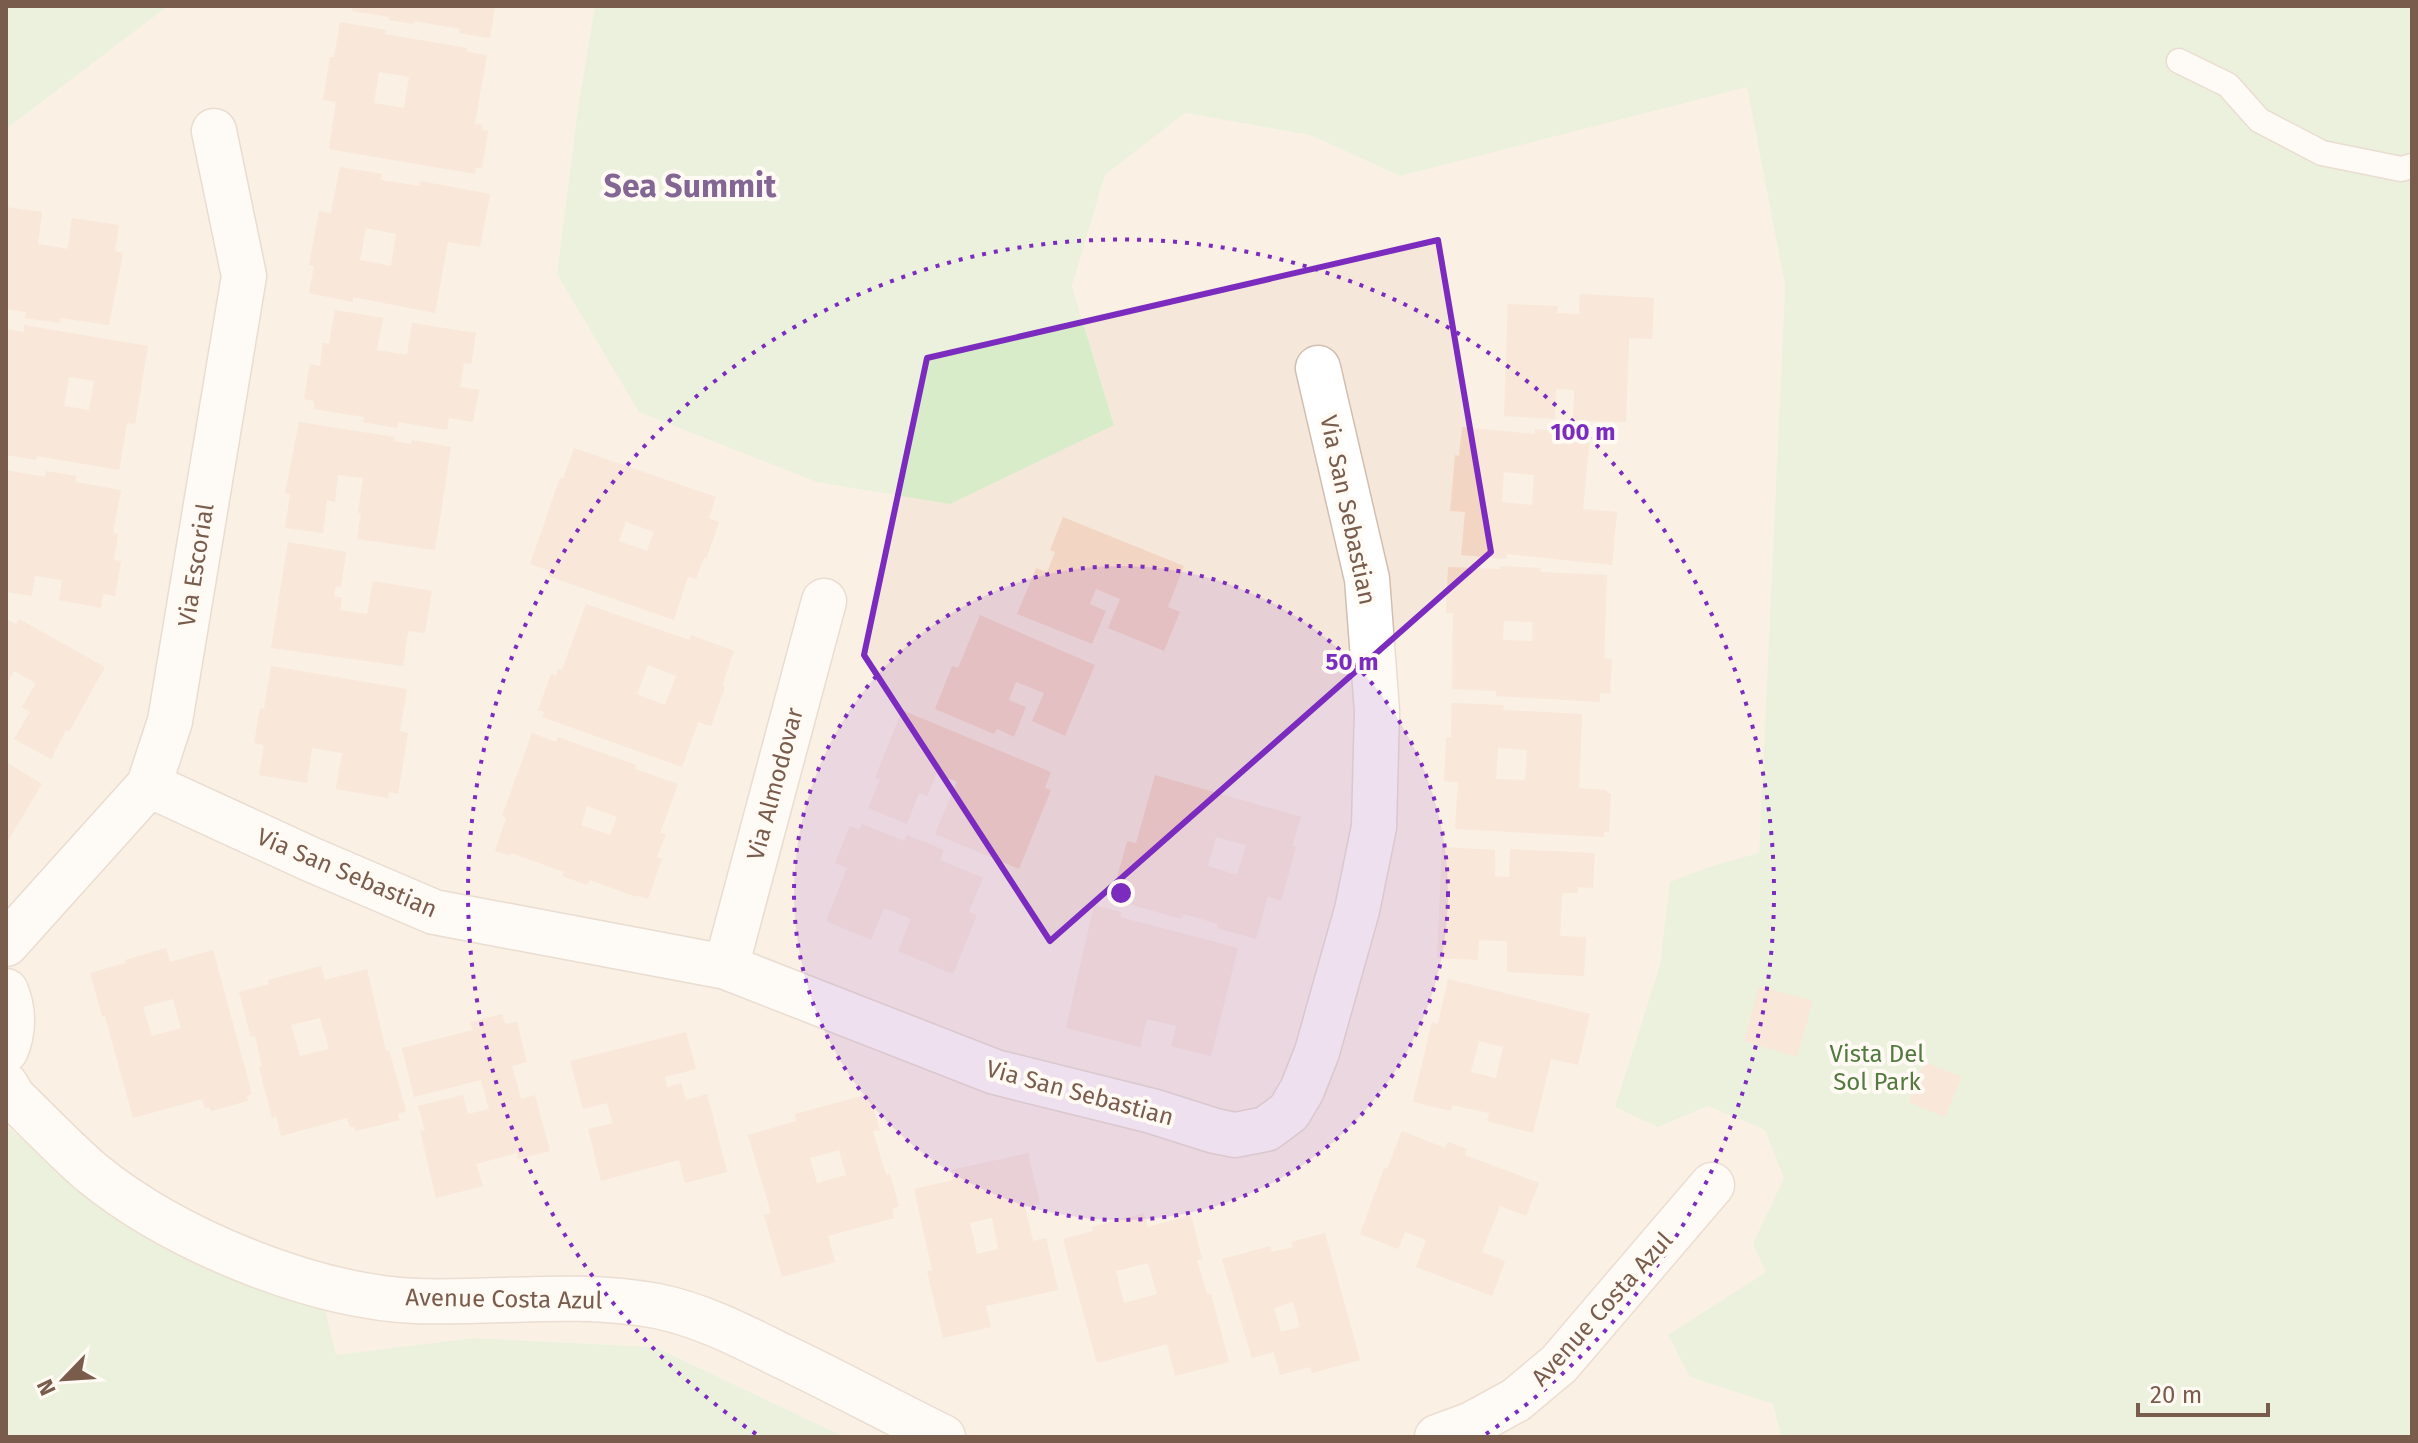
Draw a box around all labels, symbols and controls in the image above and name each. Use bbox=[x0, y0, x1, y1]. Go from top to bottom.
district label: Sea Summit bbox=[604, 167, 777, 205]
street label: Via San Sebastian bbox=[1314, 413, 1382, 607]
text: 100 m bbox=[1550, 418, 1616, 446]
street label: Via Escorial bbox=[172, 501, 220, 629]
text: 50 m bbox=[1326, 648, 1378, 676]
street label: Via Almodovar bbox=[741, 704, 809, 863]
street label: Via San Sebastian bbox=[253, 822, 441, 924]
centre of rings bbox=[1107, 879, 1135, 907]
park label: Vista Del Sol Park bbox=[1830, 1040, 1924, 1096]
street label: Via San Sebastian bbox=[983, 1055, 1177, 1131]
street label: Avenue Costa Azul bbox=[1526, 1226, 1678, 1392]
street label: Avenue Costa Azul bbox=[405, 1283, 603, 1315]
north arrow bbox=[24, 1339, 104, 1419]
scale bar bbox=[2138, 1367, 2268, 1417]
text: N bbox=[31, 1375, 62, 1400]
text: 20 m bbox=[2150, 1381, 2202, 1409]

